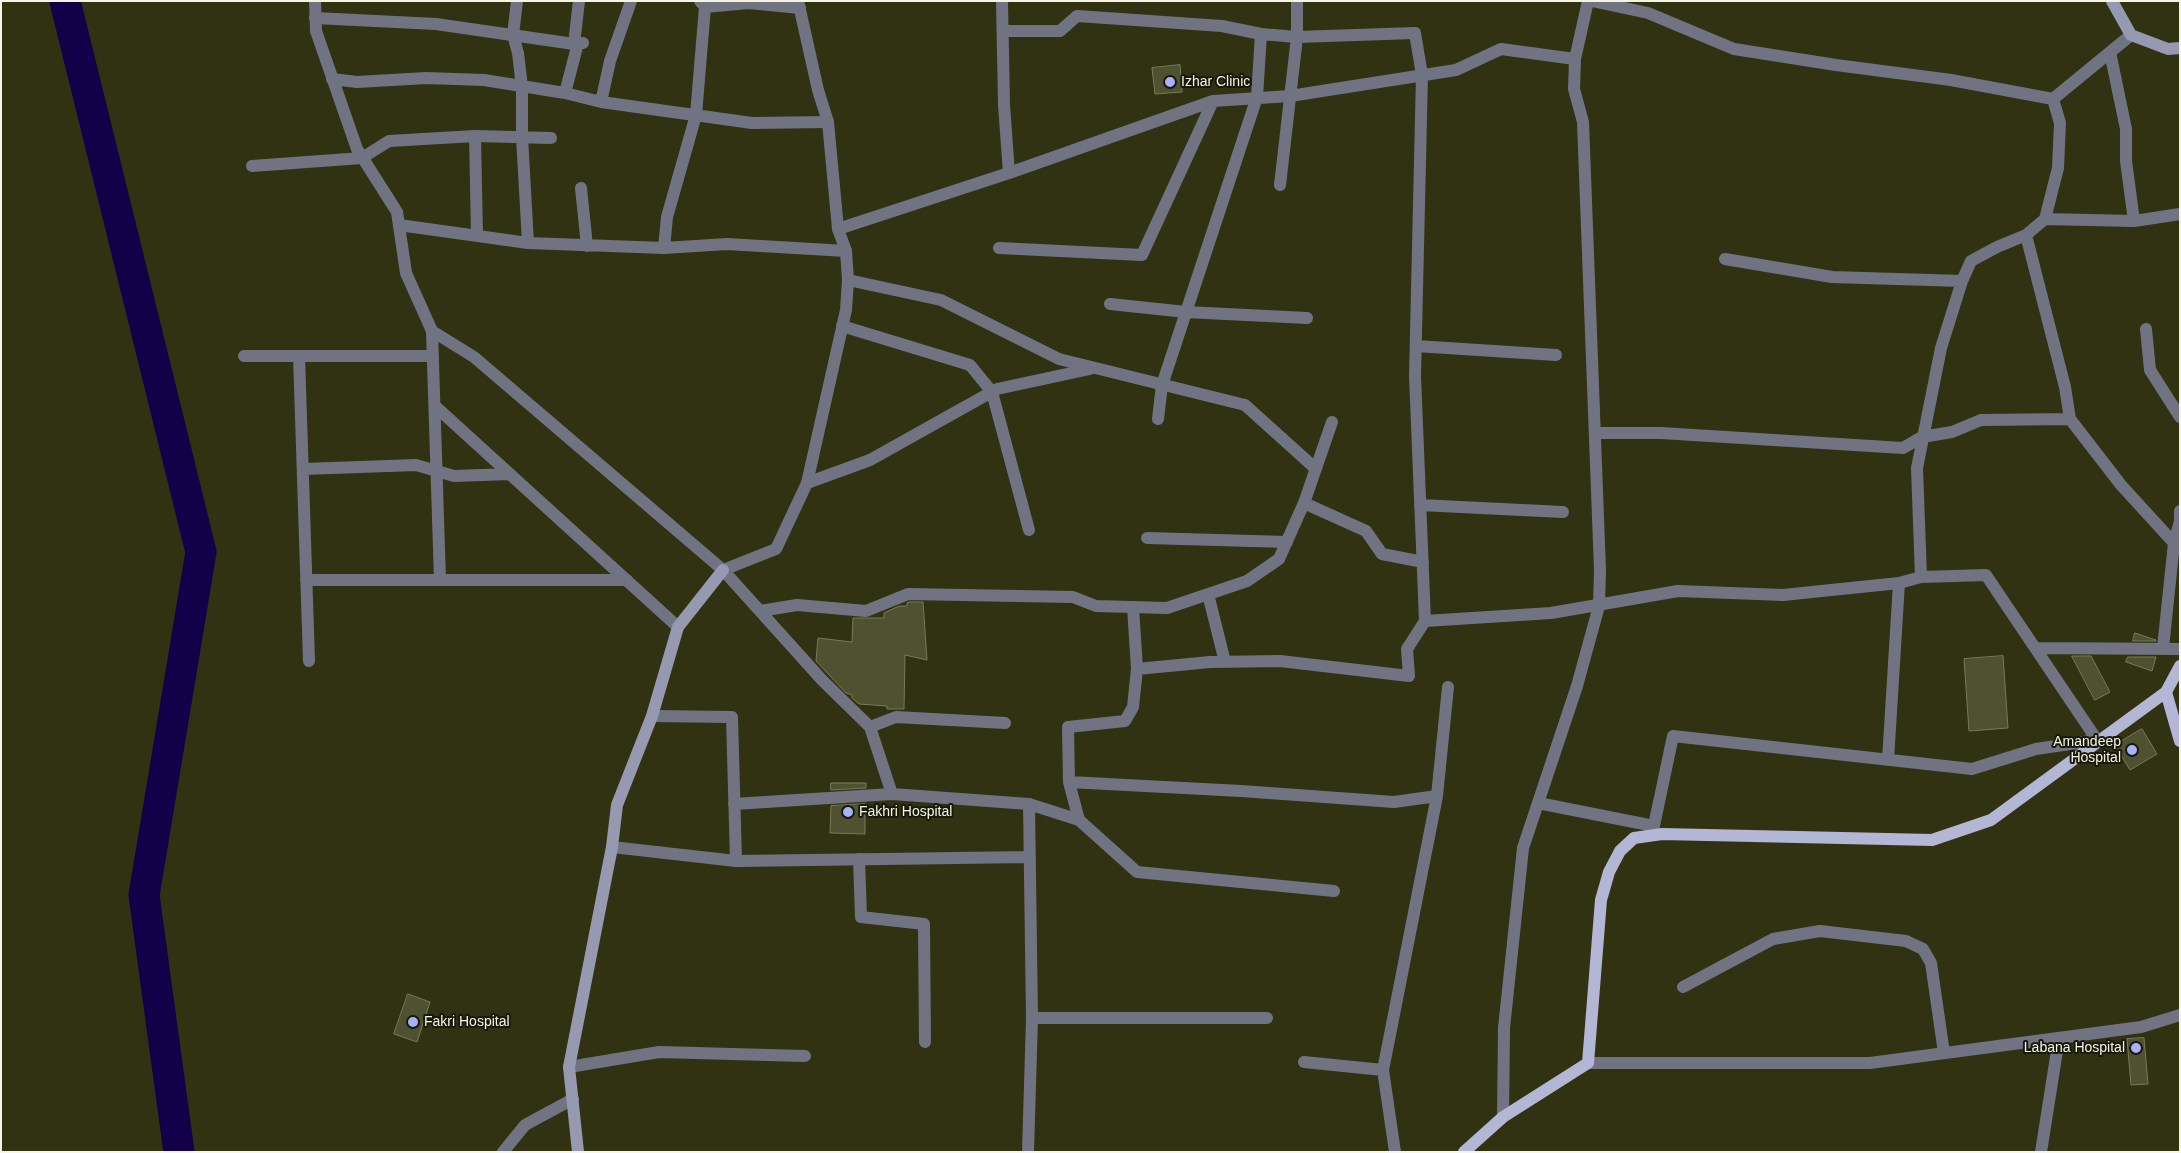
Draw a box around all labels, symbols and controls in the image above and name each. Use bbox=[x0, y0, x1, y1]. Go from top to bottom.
place label: Izhar Clinic bbox=[1181, 74, 1250, 90]
marker: Izhar Clinic bbox=[1163, 75, 1177, 89]
place label: Amandeep Hospital bbox=[2053, 734, 2121, 766]
marker: Amandeep Hospital bbox=[2125, 743, 2139, 757]
place label: Fakhri Hospital bbox=[859, 804, 952, 820]
marker: Fakhri Hospital bbox=[841, 805, 855, 819]
place label: Fakri Hospital bbox=[424, 1014, 510, 1030]
marker: Fakri Hospital bbox=[406, 1015, 420, 1029]
place label: Labana Hospital bbox=[2024, 1040, 2125, 1056]
marker: Labana Hospital bbox=[2129, 1041, 2143, 1055]

